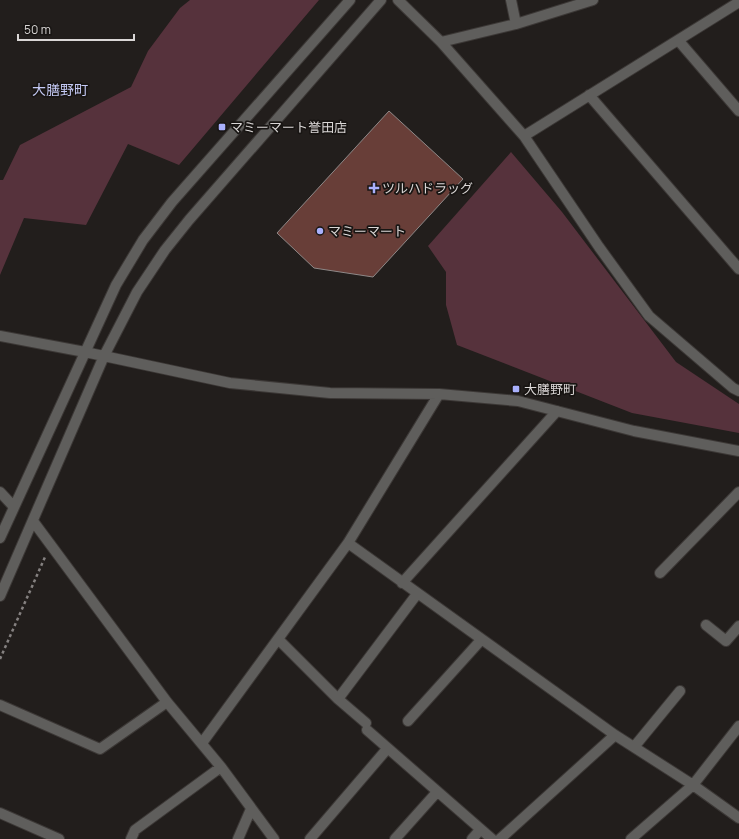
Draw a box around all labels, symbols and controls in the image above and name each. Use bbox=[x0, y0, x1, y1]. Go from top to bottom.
scale bar bbox=[18, 16, 134, 42]
text: 50 m bbox=[24, 21, 51, 38]
district label: 大膳野町 bbox=[32, 80, 88, 99]
place label: マミーマート誉田店 bbox=[230, 118, 347, 136]
marker: マミーマート誉田店 bbox=[217, 122, 227, 132]
place label: ツルハドラッグ bbox=[382, 179, 473, 197]
marker: ツルハドラッグ bbox=[369, 183, 379, 193]
place label: マミーマート bbox=[328, 222, 406, 240]
marker: マミーマート bbox=[315, 226, 325, 236]
place label: 大膳野町 bbox=[524, 380, 576, 398]
marker: 大膳野町 bbox=[511, 384, 521, 394]

